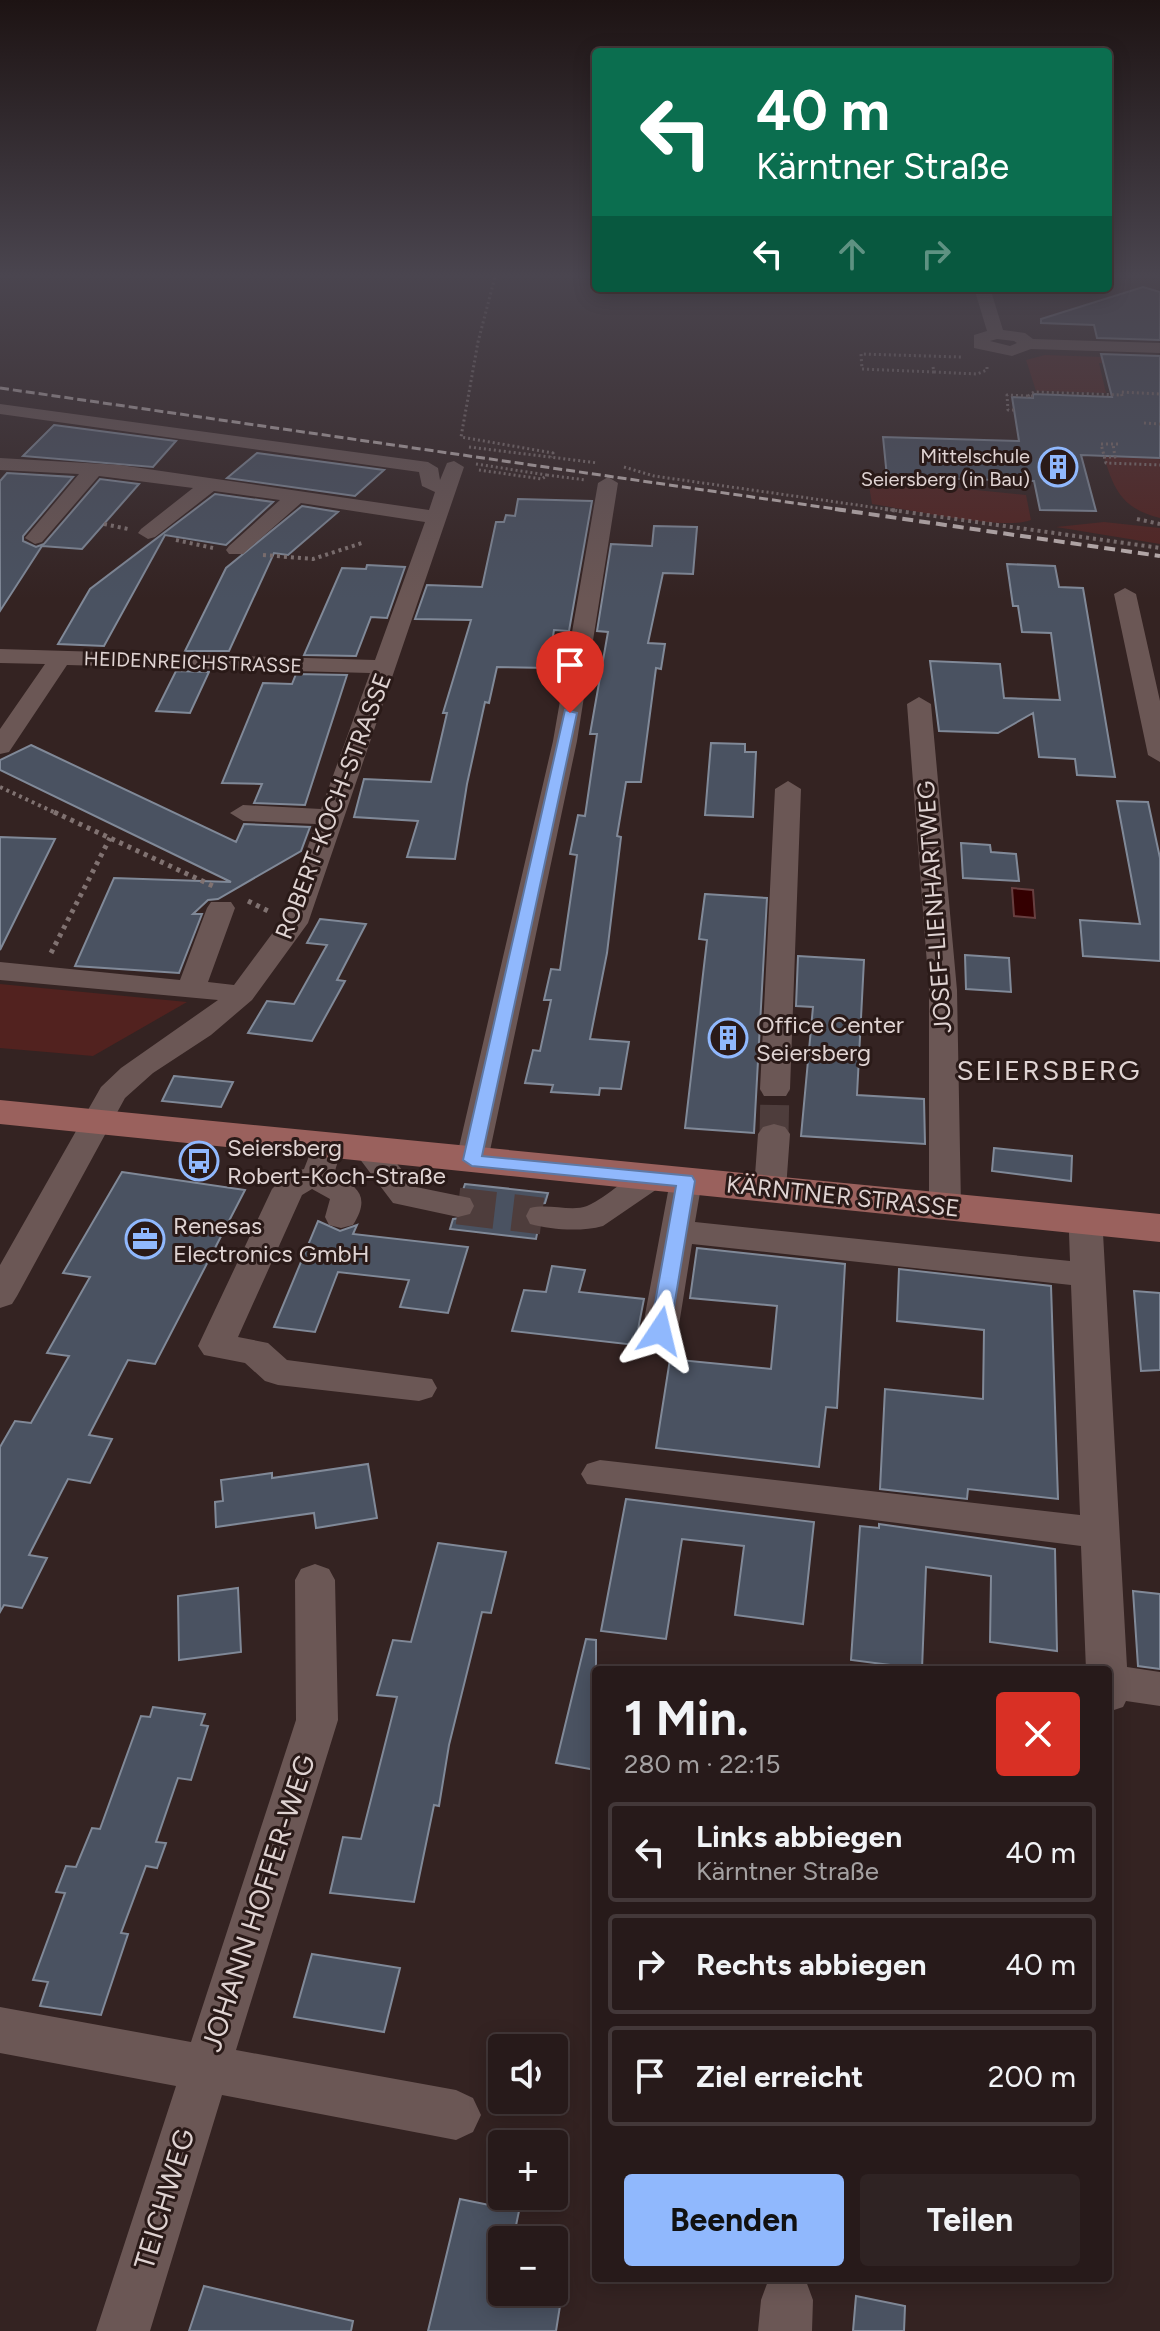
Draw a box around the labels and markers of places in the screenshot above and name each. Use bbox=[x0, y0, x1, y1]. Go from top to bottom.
place label: Mittelschule Seiersberg (in Bau) bbox=[861, 444, 1030, 491]
building icon: Mittelschule Seiersberg (in Bau) bbox=[1037, 446, 1079, 488]
pin bbox=[536, 631, 604, 713]
place label: Office Center Seiersberg bbox=[756, 1010, 904, 1067]
building icon: Office Center Seiersberg bbox=[707, 1017, 749, 1059]
place label: Seiersberg Robert-Koch-Straße bbox=[227, 1133, 446, 1190]
bus stop icon: Seiersberg Robert-Koch-Straße bbox=[178, 1140, 220, 1182]
place label: Renesas Electronics GmbH bbox=[173, 1211, 370, 1268]
office icon: Renesas Electronics GmbH bbox=[124, 1218, 166, 1260]

